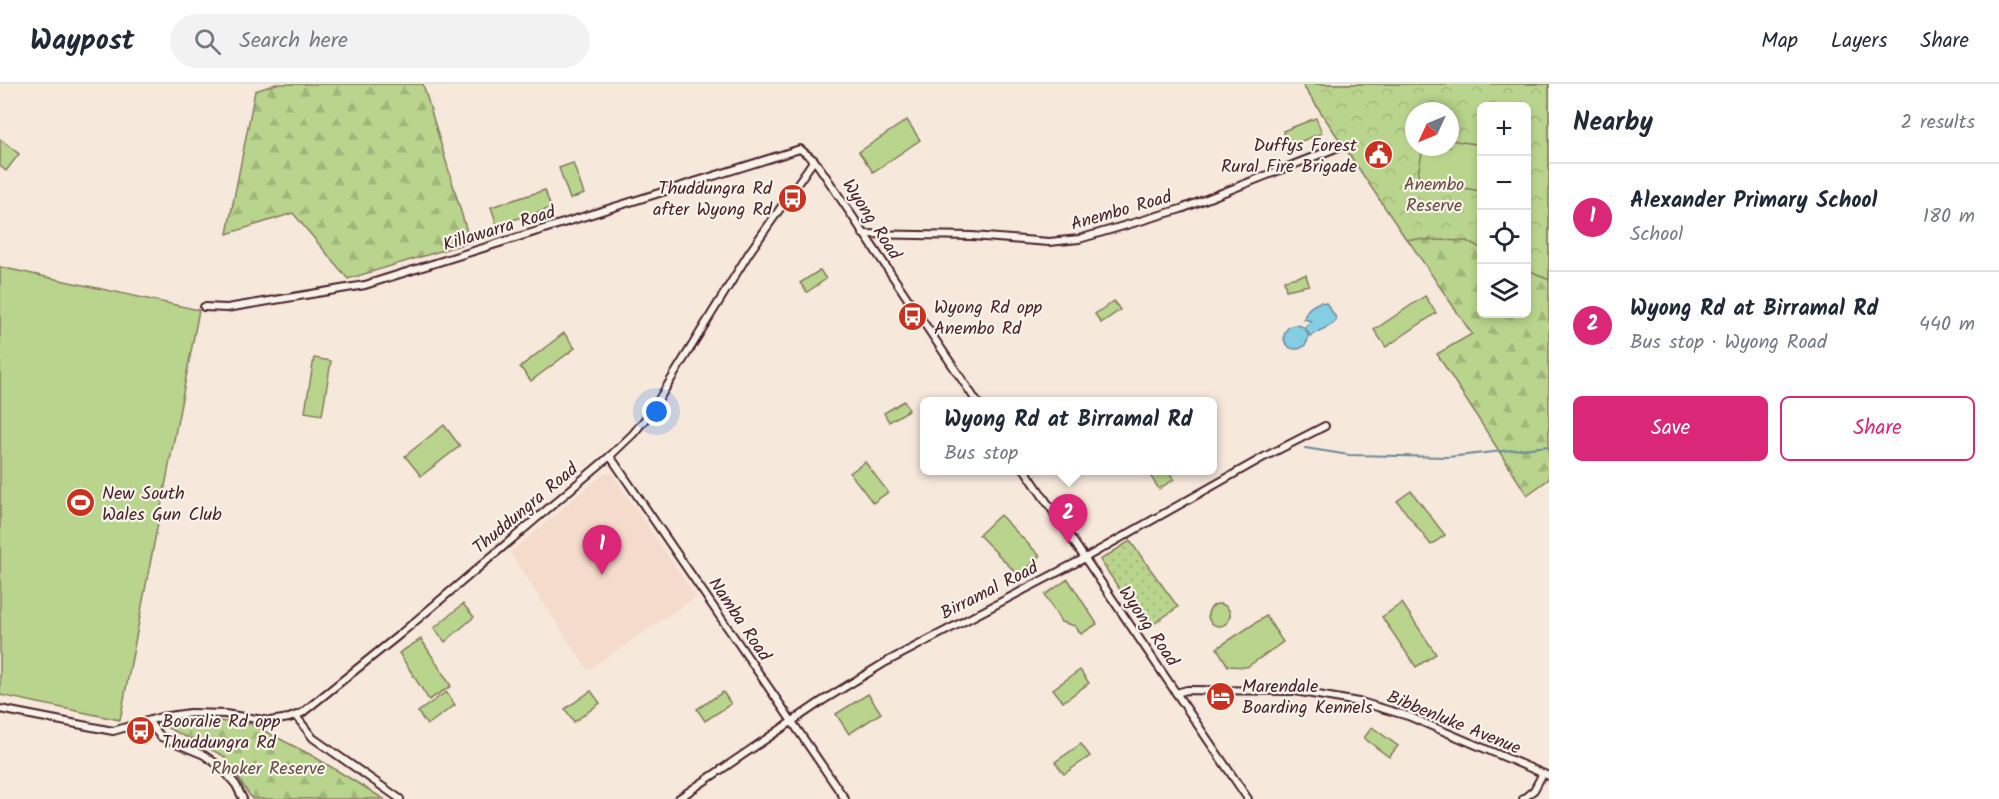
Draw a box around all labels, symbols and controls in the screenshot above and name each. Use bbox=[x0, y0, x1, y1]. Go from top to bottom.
search box bbox=[170, 14, 590, 68]
text: Waypost bbox=[30, 19, 134, 64]
text: Search here bbox=[239, 24, 348, 59]
icon: search bbox=[191, 25, 224, 58]
text: Map bbox=[1761, 25, 1798, 58]
text: Layers bbox=[1831, 25, 1887, 58]
text: Share bbox=[1920, 25, 1969, 58]
north arrow bbox=[1405, 102, 1459, 156]
map controls bbox=[1477, 102, 1531, 318]
button: + bbox=[1477, 102, 1531, 156]
text: Nearby bbox=[1573, 102, 1653, 144]
text: 2 results bbox=[1900, 107, 1975, 139]
place label: Duffys Forest Rural Fire Brigade bbox=[1221, 132, 1358, 182]
public building icon: Duffys Forest Rural Fire Brigade bbox=[1362, 139, 1394, 171]
button: − bbox=[1477, 156, 1531, 210]
park label: Anembo Reserve bbox=[1404, 171, 1464, 221]
street label: Wyong Road bbox=[833, 173, 909, 267]
place label: Thuddungra Rd after Wyong Rd bbox=[653, 175, 773, 225]
bus stop icon: Thuddungra Rd after Wyong Rd bbox=[777, 182, 809, 214]
street label: Anembo Road bbox=[1067, 183, 1176, 240]
text: Alexander Primary School bbox=[1630, 184, 1877, 219]
street label: Killawarra Road bbox=[440, 198, 560, 260]
text: 1 bbox=[1589, 201, 1596, 233]
text: 180 m bbox=[1923, 201, 1975, 233]
button: locate bbox=[1477, 210, 1531, 264]
text: School bbox=[1630, 219, 1683, 251]
button: layers bbox=[1477, 264, 1531, 318]
text: Wyong Rd at Birramal Rd bbox=[1630, 292, 1878, 327]
place label: Wyong Rd opp Anembo Rd bbox=[934, 294, 1043, 344]
bus stop icon: Wyong Rd opp Anembo Rd bbox=[897, 301, 929, 333]
text: 2 bbox=[1587, 309, 1598, 341]
text: 440 m bbox=[1919, 309, 1975, 341]
text: Bus stop · Wyong Road bbox=[1630, 327, 1827, 359]
button: Save bbox=[1573, 396, 1768, 461]
button: Share bbox=[1780, 396, 1975, 461]
your location bbox=[642, 397, 671, 426]
popup bbox=[920, 397, 1217, 475]
text: Wyong Rd at Birramal Rd bbox=[944, 403, 1193, 438]
text: Bus stop bbox=[944, 438, 1018, 470]
street label: Thuddungra Road bbox=[467, 455, 586, 562]
place label: New South Wales Gun Club bbox=[102, 480, 222, 530]
sports icon: New South Wales Gun Club bbox=[65, 487, 97, 519]
pin: 2 bbox=[1048, 494, 1088, 544]
pin: 1 bbox=[582, 526, 622, 575]
street label: Birramal Road bbox=[936, 554, 1045, 628]
street label: Namba Road bbox=[700, 572, 778, 669]
street label: Wyong Road bbox=[1110, 581, 1186, 674]
place label: Marendale Boarding Kennels bbox=[1242, 673, 1373, 723]
hotel icon: Marendale Boarding Kennels bbox=[1205, 680, 1237, 712]
street label: Bibbenluke Avenue bbox=[1382, 683, 1525, 763]
place label: Booralie Rd opp Thuddungra Rd bbox=[162, 708, 281, 758]
bus stop icon: Booralie Rd opp Thuddungra Rd bbox=[125, 715, 157, 747]
park label: Rhoker Reserve bbox=[211, 755, 325, 784]

